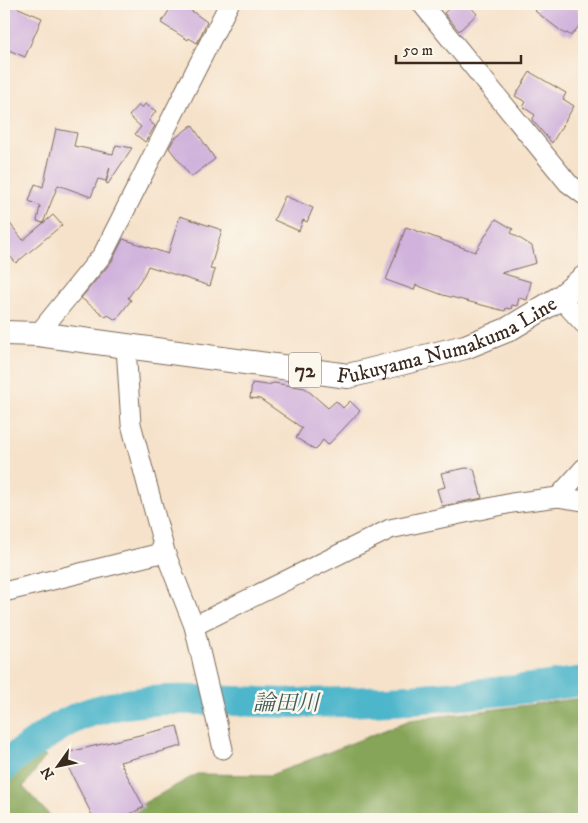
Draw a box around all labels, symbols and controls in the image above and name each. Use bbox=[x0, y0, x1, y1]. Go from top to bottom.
scale bar bbox=[396, 32, 520, 64]
text: 50 m bbox=[403, 41, 433, 60]
street label: Fukuyama Numakuma Line bbox=[335, 291, 562, 390]
road number: 72 bbox=[289, 352, 321, 388]
water label: 論田川 bbox=[253, 690, 321, 717]
north arrow bbox=[32, 740, 82, 790]
text: N bbox=[37, 762, 59, 782]

